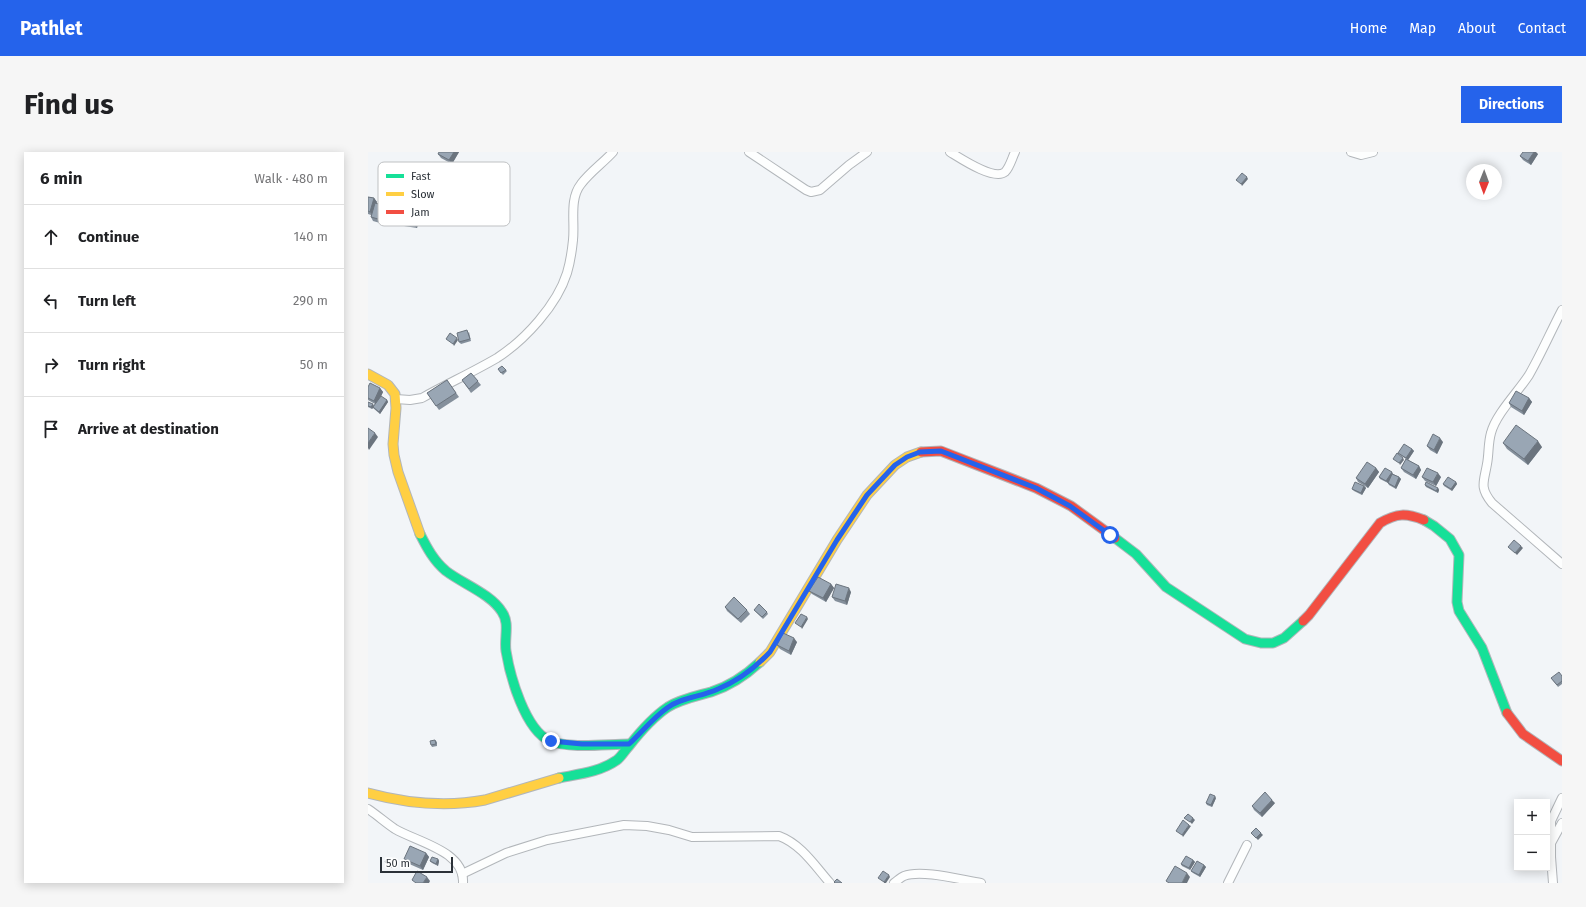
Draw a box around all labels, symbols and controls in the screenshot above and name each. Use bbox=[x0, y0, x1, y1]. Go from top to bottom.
text: Pathlet bbox=[20, 17, 83, 40]
text: Home bbox=[1350, 20, 1387, 37]
text: Map bbox=[1409, 20, 1436, 37]
text: About bbox=[1458, 20, 1496, 37]
text: Contact bbox=[1518, 20, 1566, 37]
button: Directions bbox=[1461, 86, 1562, 123]
text: Find us bbox=[24, 88, 114, 121]
legend bbox=[378, 162, 510, 226]
north arrow bbox=[1466, 164, 1502, 200]
text: 6 min bbox=[40, 168, 83, 189]
text: Fast bbox=[411, 170, 431, 183]
text: Walk · 480 m bbox=[254, 171, 328, 186]
text: Slow bbox=[411, 188, 435, 201]
text: Jam bbox=[411, 206, 430, 219]
icon: ahead bbox=[40, 226, 62, 248]
text: Continue bbox=[78, 228, 139, 246]
text: 140 m bbox=[294, 229, 328, 244]
icon: left bbox=[40, 290, 62, 312]
text: Turn left bbox=[78, 292, 136, 310]
text: 290 m bbox=[293, 293, 328, 308]
icon: right bbox=[40, 354, 62, 376]
text: Turn right bbox=[78, 356, 145, 374]
text: 50 m bbox=[300, 357, 328, 372]
icon: arrive bbox=[40, 418, 62, 440]
text: Arrive at destination bbox=[78, 420, 219, 438]
route start bbox=[1101, 526, 1119, 544]
route end bbox=[542, 732, 560, 750]
map controls bbox=[1514, 799, 1550, 871]
button: + bbox=[1514, 799, 1550, 835]
button: − bbox=[1514, 835, 1550, 871]
scale bar bbox=[380, 855, 453, 874]
text: 50 m bbox=[386, 857, 410, 870]

